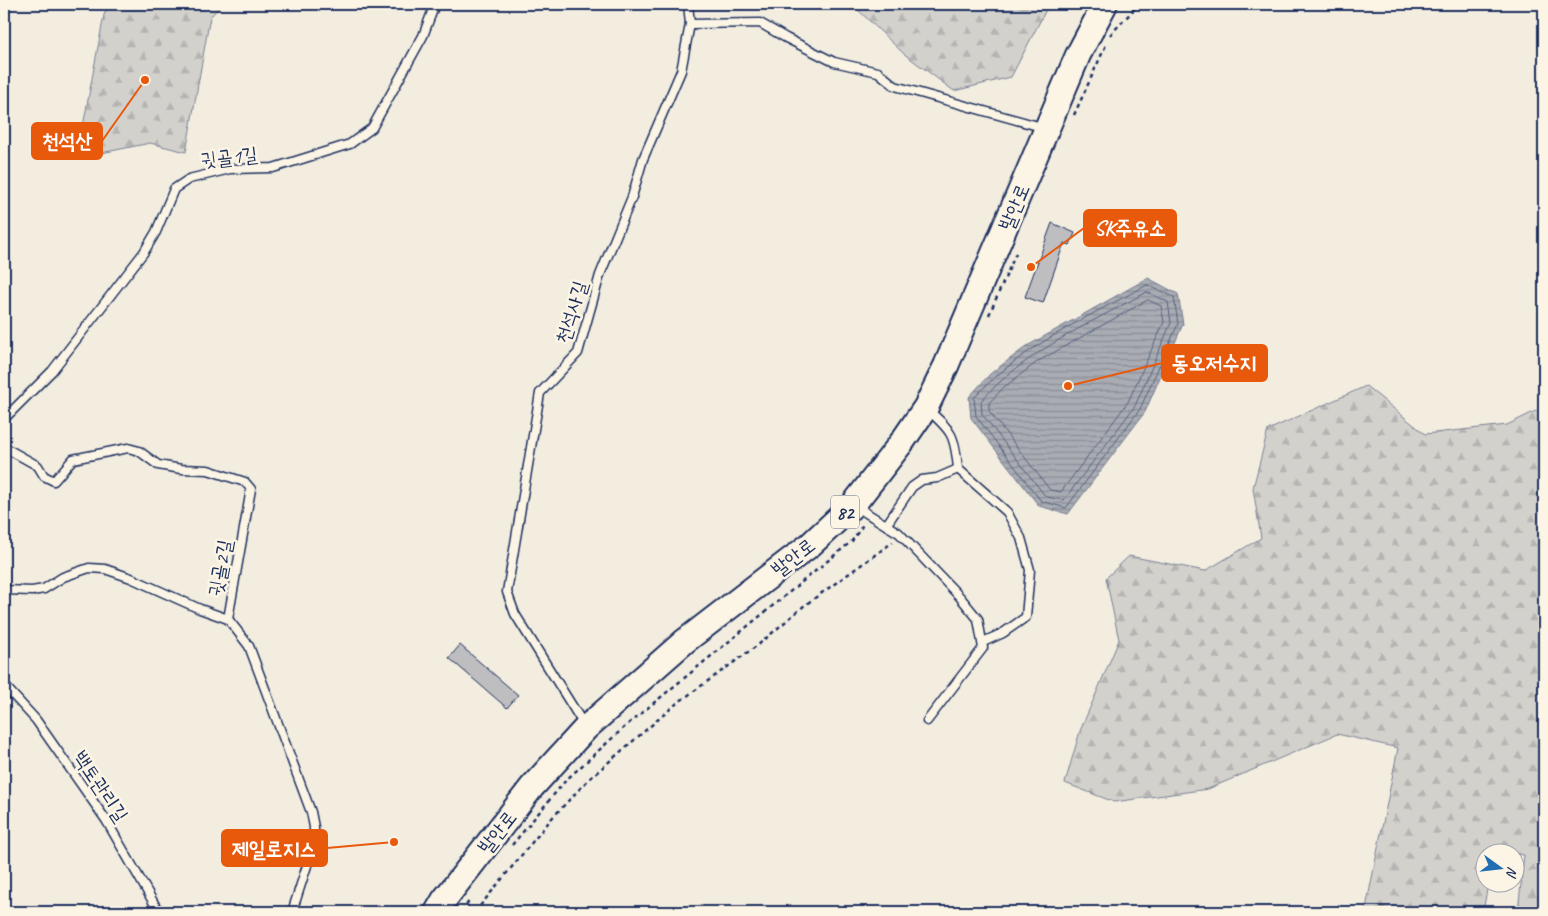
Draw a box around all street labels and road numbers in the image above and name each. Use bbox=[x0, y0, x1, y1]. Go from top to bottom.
street label: 귓골1길 bbox=[199, 142, 259, 173]
street label: 발안로 bbox=[994, 180, 1035, 234]
street label: 천석사길 bbox=[550, 278, 593, 347]
road number: 82 bbox=[831, 496, 859, 528]
street label: 발안로 bbox=[767, 533, 820, 582]
street label: 귓골2길 bbox=[203, 538, 238, 598]
street label: 백토관리길 bbox=[68, 746, 133, 827]
street label: 발안로 bbox=[473, 806, 522, 859]

